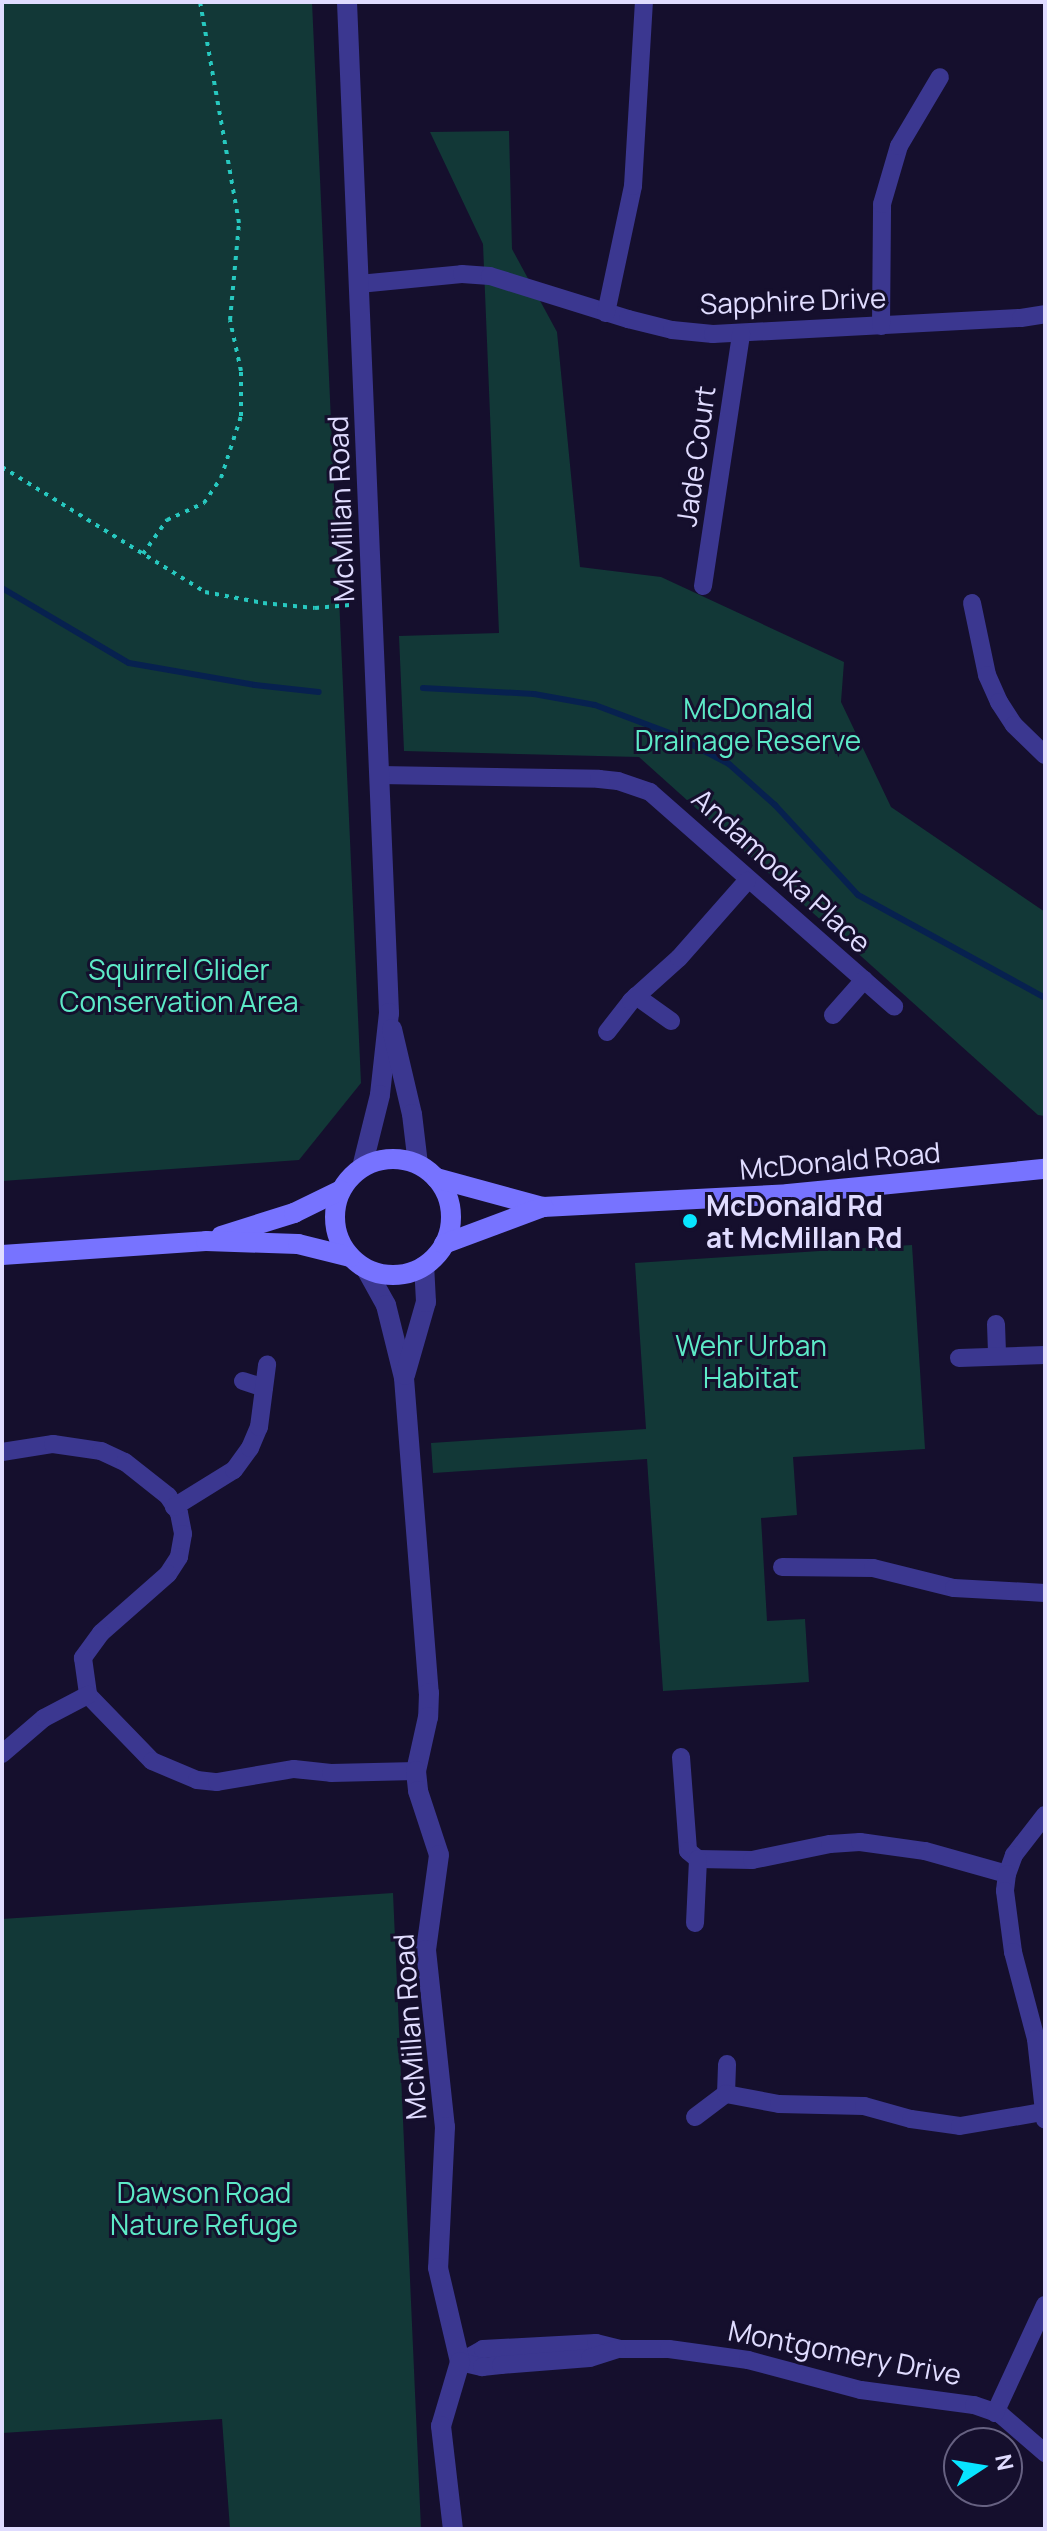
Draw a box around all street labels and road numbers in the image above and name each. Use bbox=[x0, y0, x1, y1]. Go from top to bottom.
street label: Sapphire Drive bbox=[699, 280, 887, 320]
street label: Jade Court bbox=[669, 384, 721, 528]
street label: McMillan Road bbox=[320, 415, 360, 603]
street label: Andamooka Place bbox=[686, 781, 878, 959]
street label: McDonald Road bbox=[738, 1134, 942, 1186]
street label: McMillan Road bbox=[386, 1933, 432, 2121]
street label: Montgomery Drive bbox=[726, 2313, 964, 2391]

